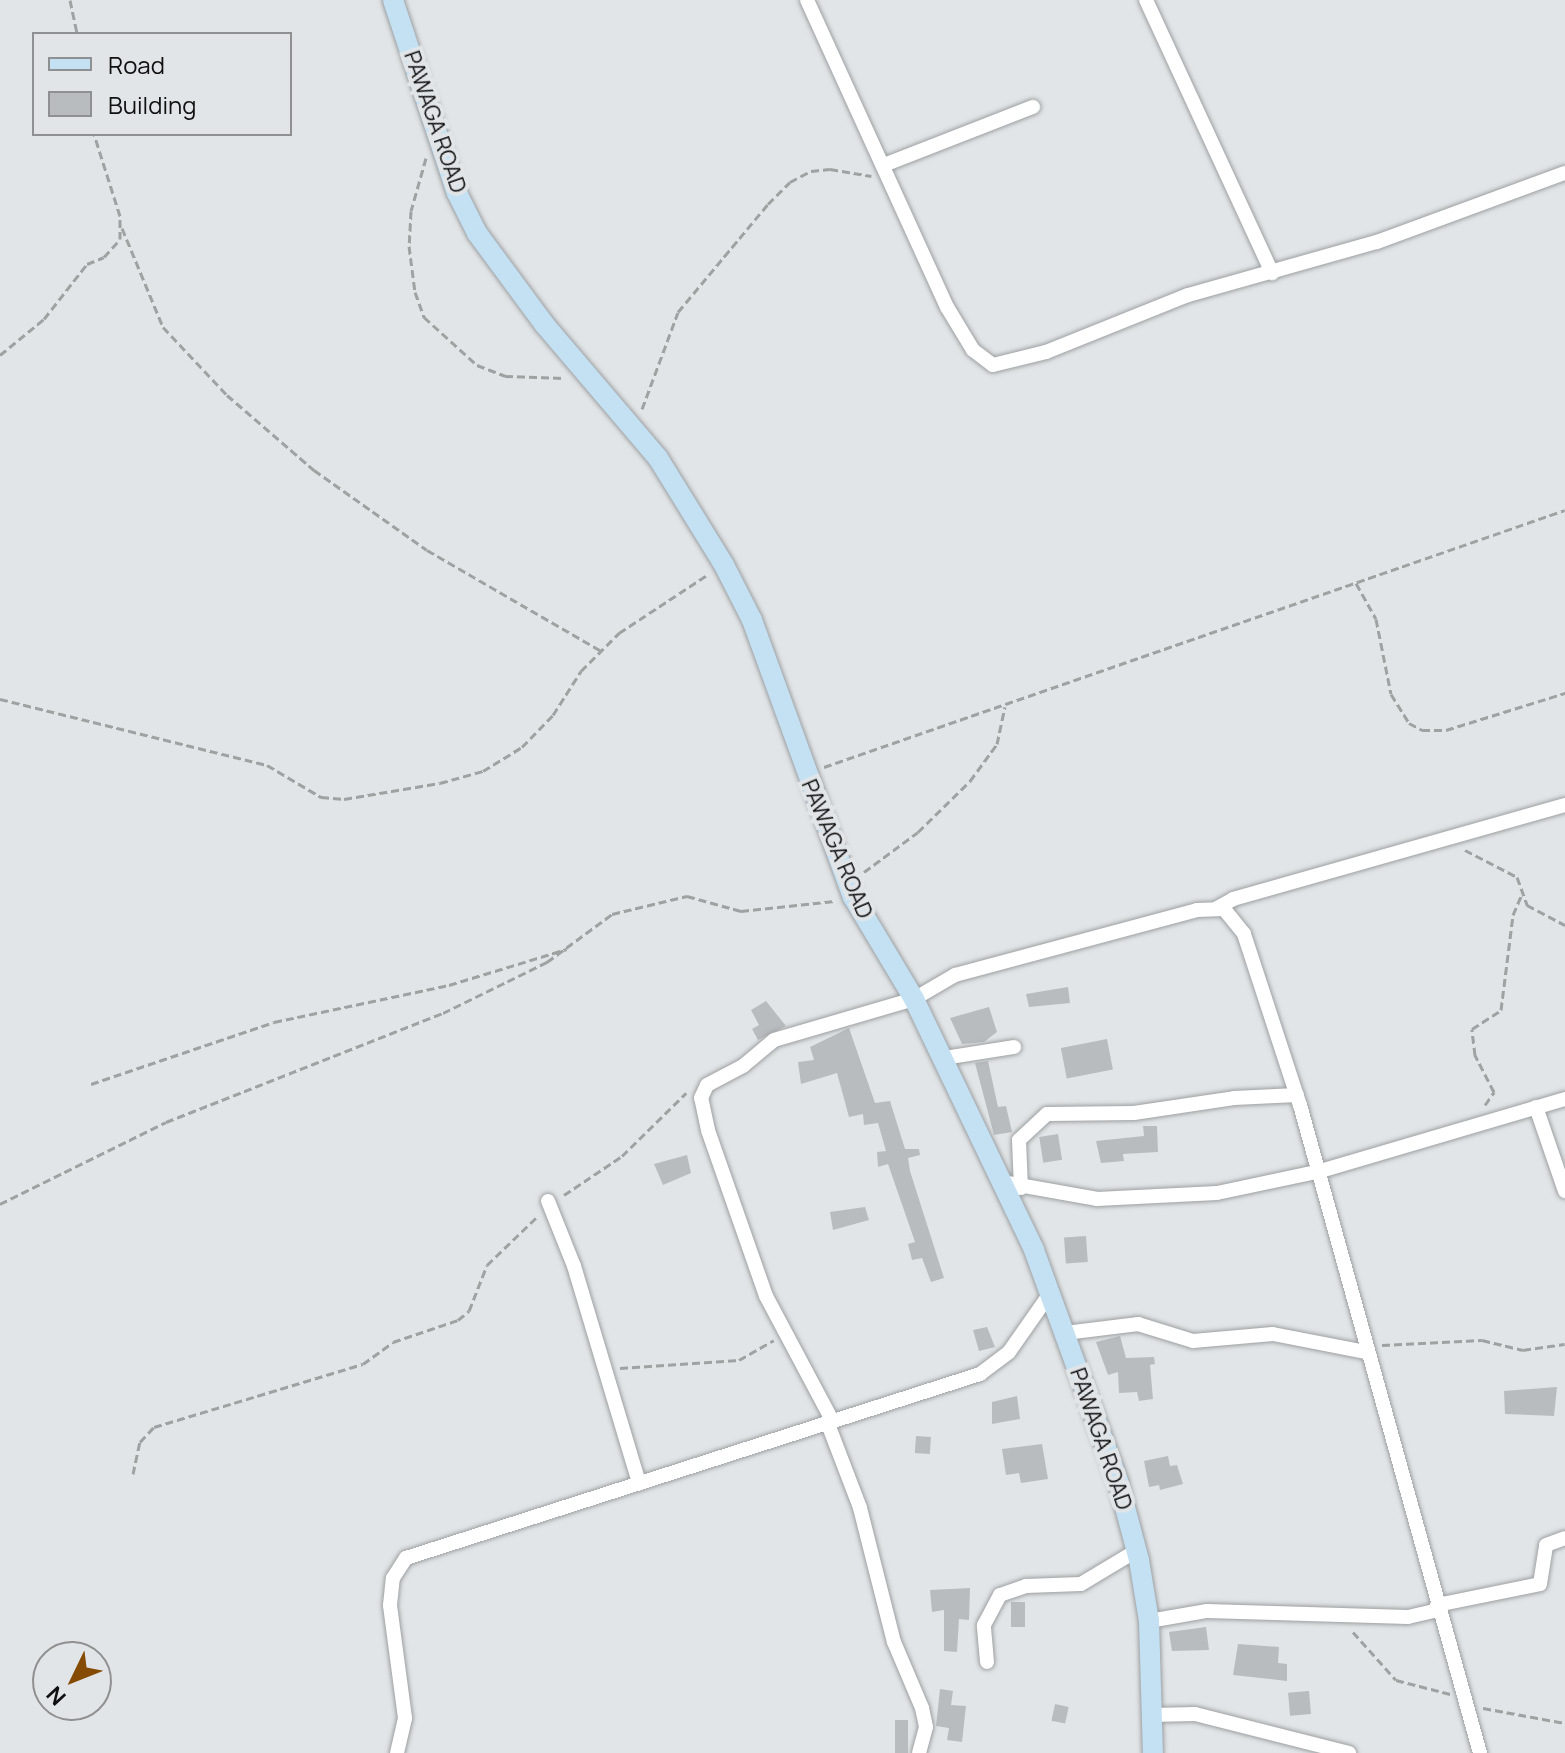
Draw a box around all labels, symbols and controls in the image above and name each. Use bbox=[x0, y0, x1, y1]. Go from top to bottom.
legend bbox=[32, 32, 292, 136]
street label: PAWAGA ROAD bbox=[398, 47, 472, 197]
text: Road bbox=[108, 48, 165, 81]
text: Building bbox=[108, 88, 196, 121]
street label: PAWAGA ROAD bbox=[796, 775, 878, 923]
street label: PAWAGA ROAD bbox=[1064, 1364, 1138, 1514]
north arrow bbox=[32, 1641, 112, 1721]
text: N bbox=[40, 1680, 72, 1712]

